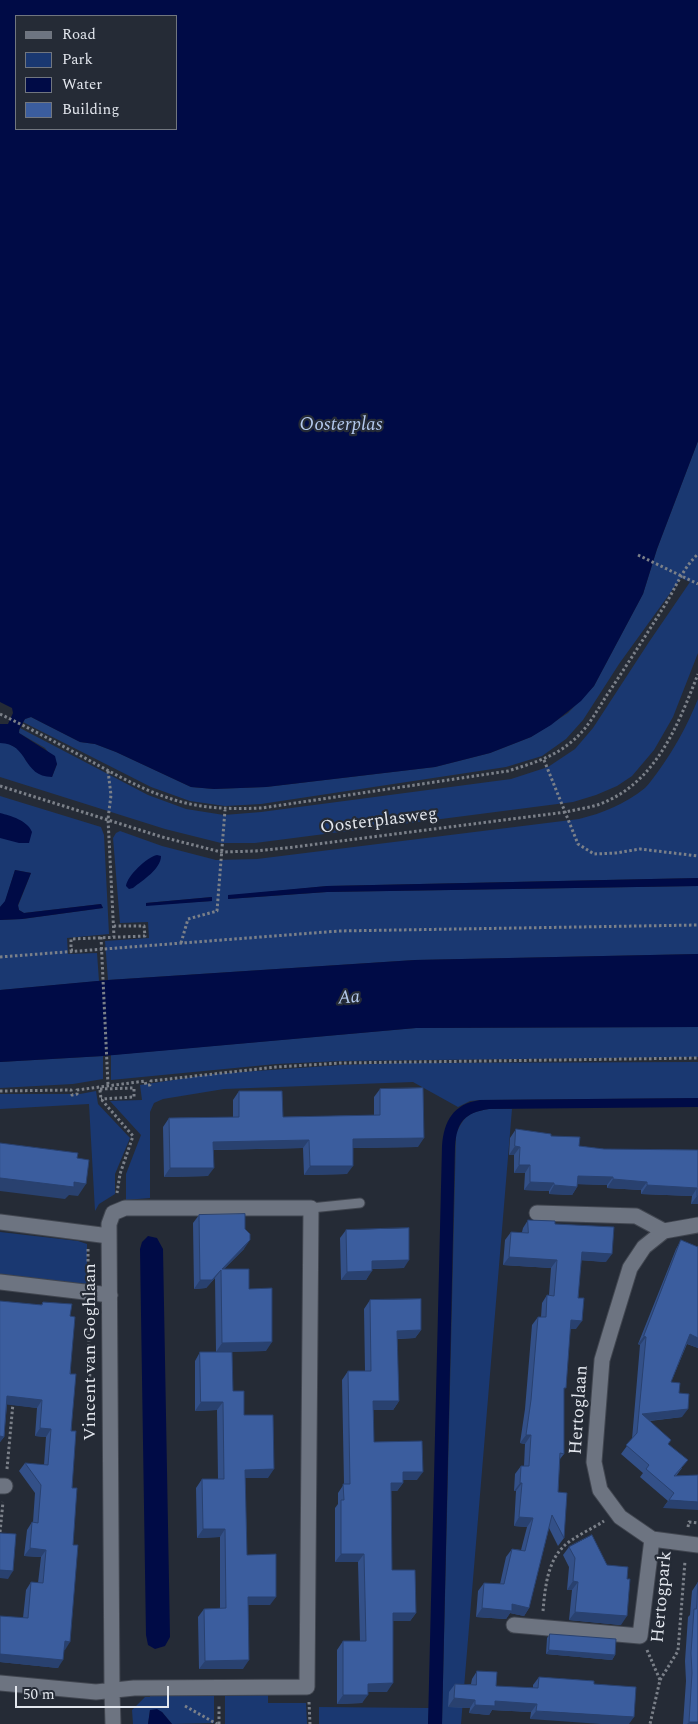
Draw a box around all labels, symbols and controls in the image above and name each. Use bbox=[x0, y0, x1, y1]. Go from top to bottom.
legend bbox=[15, 15, 178, 130]
text: Road bbox=[62, 23, 96, 46]
text: Park bbox=[62, 48, 93, 71]
text: Water bbox=[62, 73, 102, 96]
text: Building bbox=[62, 98, 119, 121]
water label: Oosterplas bbox=[300, 415, 382, 437]
street label: Oosterplasweg bbox=[319, 804, 439, 840]
water label: Aa bbox=[337, 987, 361, 1011]
street label: Vincent van Goghlaan bbox=[80, 1263, 102, 1441]
street label: Hertoglaan bbox=[566, 1365, 594, 1455]
street label: Hertogpark bbox=[648, 1550, 678, 1644]
scale bar bbox=[18, 1676, 171, 1708]
text: 50 m bbox=[23, 1683, 55, 1706]

